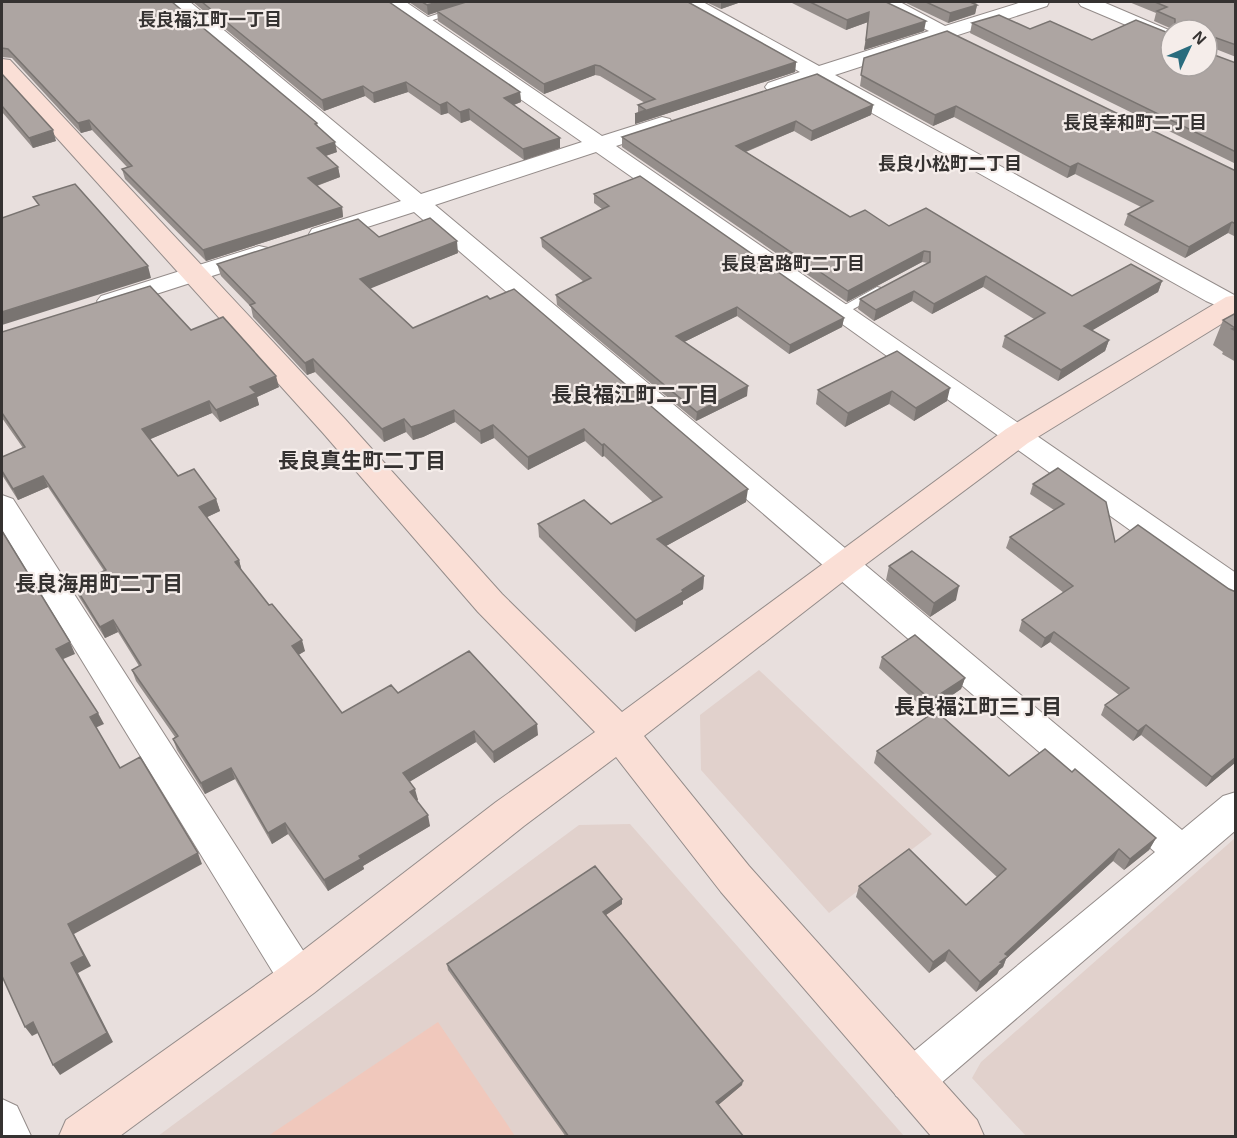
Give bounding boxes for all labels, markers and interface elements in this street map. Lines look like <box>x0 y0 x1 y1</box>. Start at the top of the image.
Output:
district label: 長良福江町一丁目 <box>138 10 282 30</box>
north arrow <box>1159 18 1219 78</box>
text: N <box>1189 28 1210 48</box>
district label: 長良幸和町二丁目 <box>1063 113 1207 133</box>
district label: 長良小松町二丁目 <box>878 154 1022 174</box>
district label: 長良宮路町二丁目 <box>721 254 865 274</box>
district label: 長良福江町二丁目 <box>551 383 719 406</box>
district label: 長良真生町二丁目 <box>278 449 446 472</box>
district label: 長良海用町二丁目 <box>15 572 183 595</box>
district label: 長良福江町三丁目 <box>894 695 1062 718</box>

